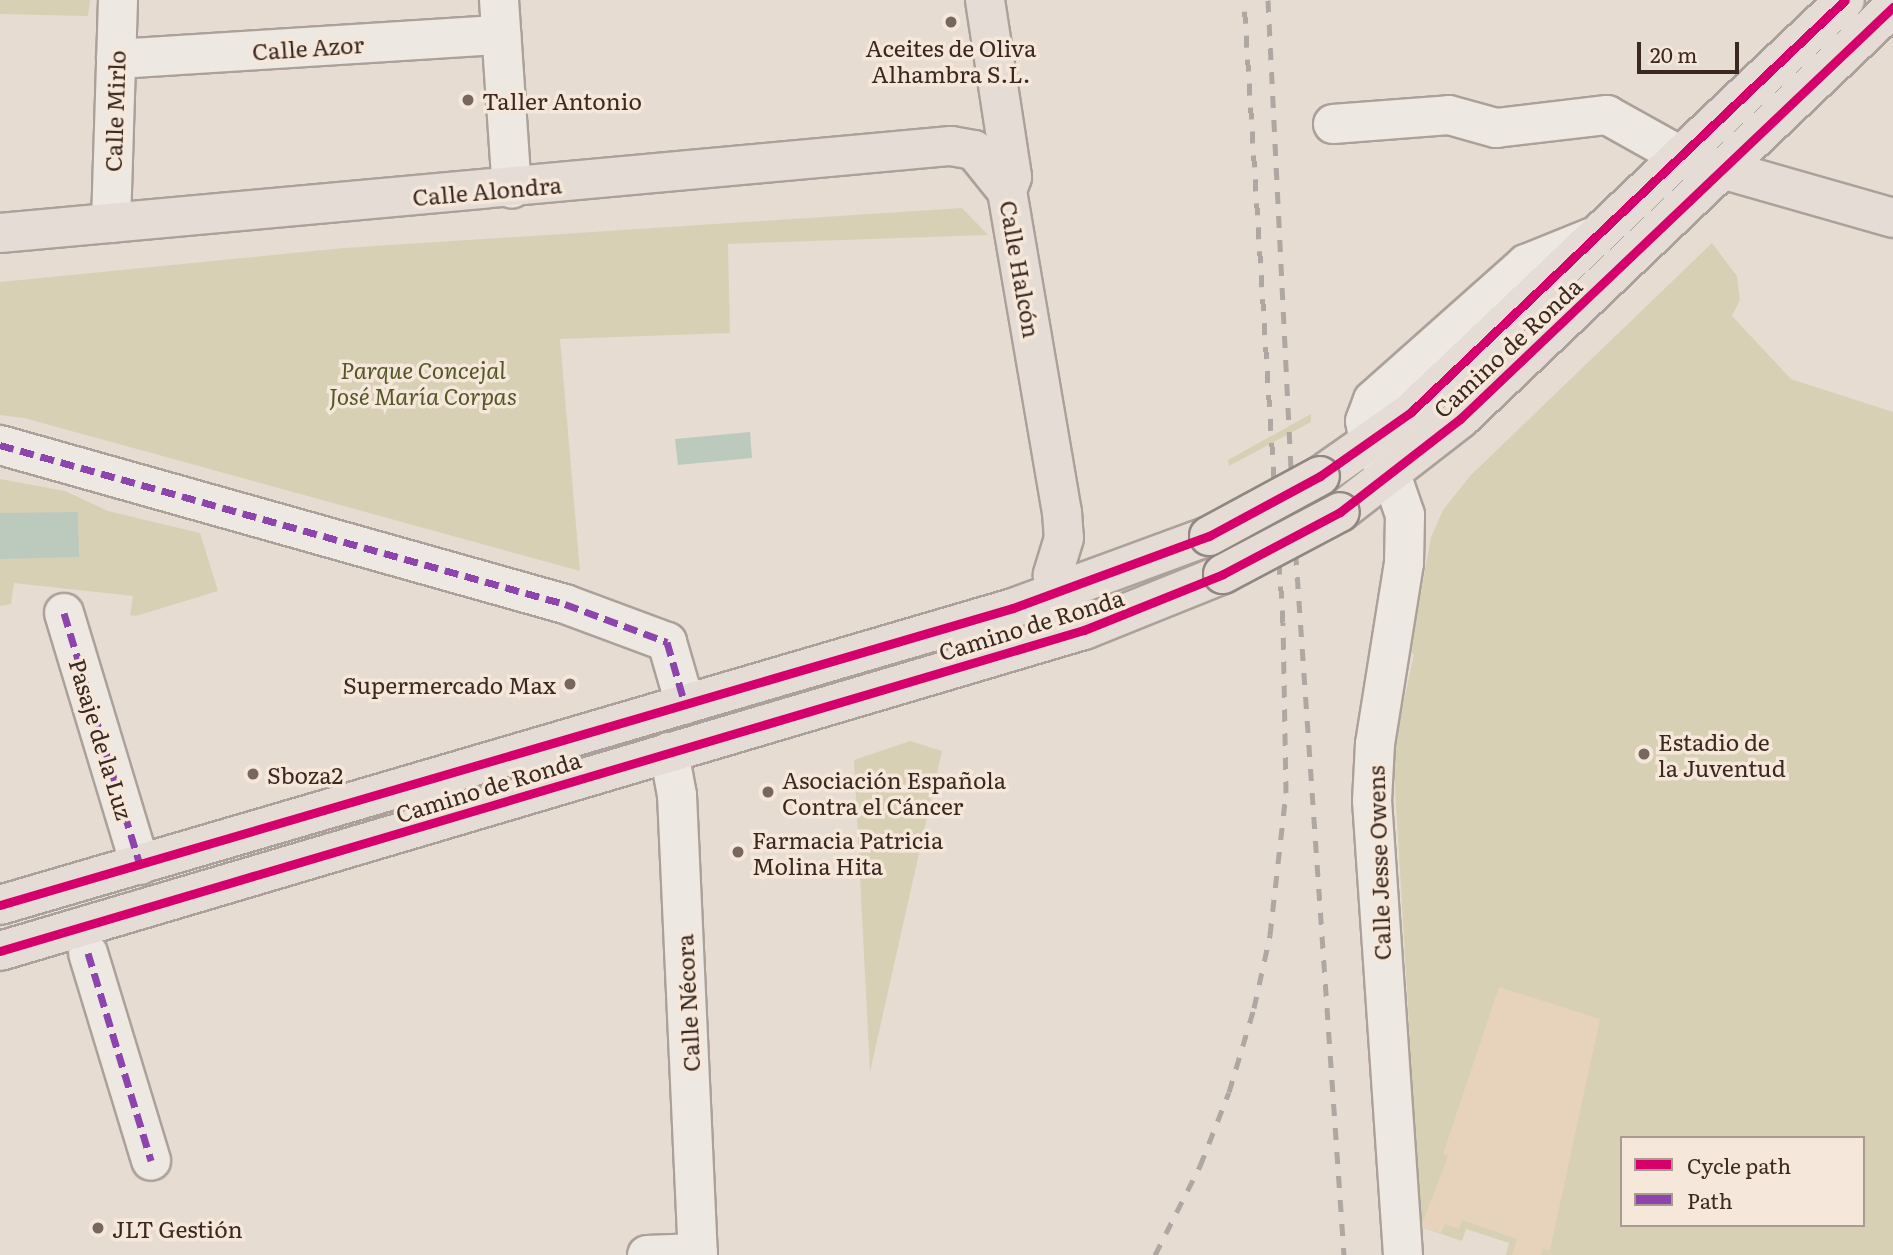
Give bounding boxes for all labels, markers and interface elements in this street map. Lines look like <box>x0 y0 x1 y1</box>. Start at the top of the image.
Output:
marker: Aceites de Oliva Alhambra S.L. <box>943 14 959 30</box>
scale bar <box>1641 28 1742 72</box>
street label: Calle Azor <box>251 29 365 65</box>
place label: Aceites de Oliva Alhambra S.L. <box>866 33 1036 87</box>
text: 20 m <box>1650 38 1697 69</box>
street label: Calle Mirlo <box>98 50 130 172</box>
place label: Taller Antonio <box>482 86 642 114</box>
marker: Taller Antonio <box>460 92 476 108</box>
street label: Calle Alondra <box>411 170 563 210</box>
street label: Calle Halcón <box>995 198 1047 340</box>
street label: Camino de Ronda <box>1427 271 1587 423</box>
park label: Parque Concejal José María Corpas <box>329 355 517 409</box>
street label: Camino de Ronda <box>935 583 1127 665</box>
street label: Pasaje de la Luz <box>64 655 140 823</box>
place label: Supermercado Max <box>343 670 556 698</box>
marker: Supermercado Max <box>562 676 578 692</box>
place label: Estadio de la Juventud <box>1658 727 1786 781</box>
street label: Camino de Ronda <box>392 745 584 827</box>
marker: Estadio de la Juventud <box>1636 746 1652 762</box>
place label: Sboza2 <box>267 760 343 788</box>
place label: Asociación Española Contra el Cáncer <box>782 765 1006 819</box>
street label: Calle Jesse Owens <box>1361 765 1395 961</box>
marker: Sboza2 <box>245 766 261 782</box>
marker: Asociación Española Contra el Cáncer <box>760 784 776 800</box>
place label: Farmacia Patricia Molina Hita <box>752 825 943 879</box>
marker: Farmacia Patricia Molina Hita <box>730 844 746 860</box>
street label: Calle Nécora <box>670 933 704 1073</box>
legend <box>1620 1136 1865 1227</box>
text: Cycle path <box>1687 1149 1791 1180</box>
text: Path <box>1687 1184 1733 1215</box>
place label: JLT Gestión <box>112 1214 243 1242</box>
marker: JLT Gestión <box>90 1220 106 1236</box>

